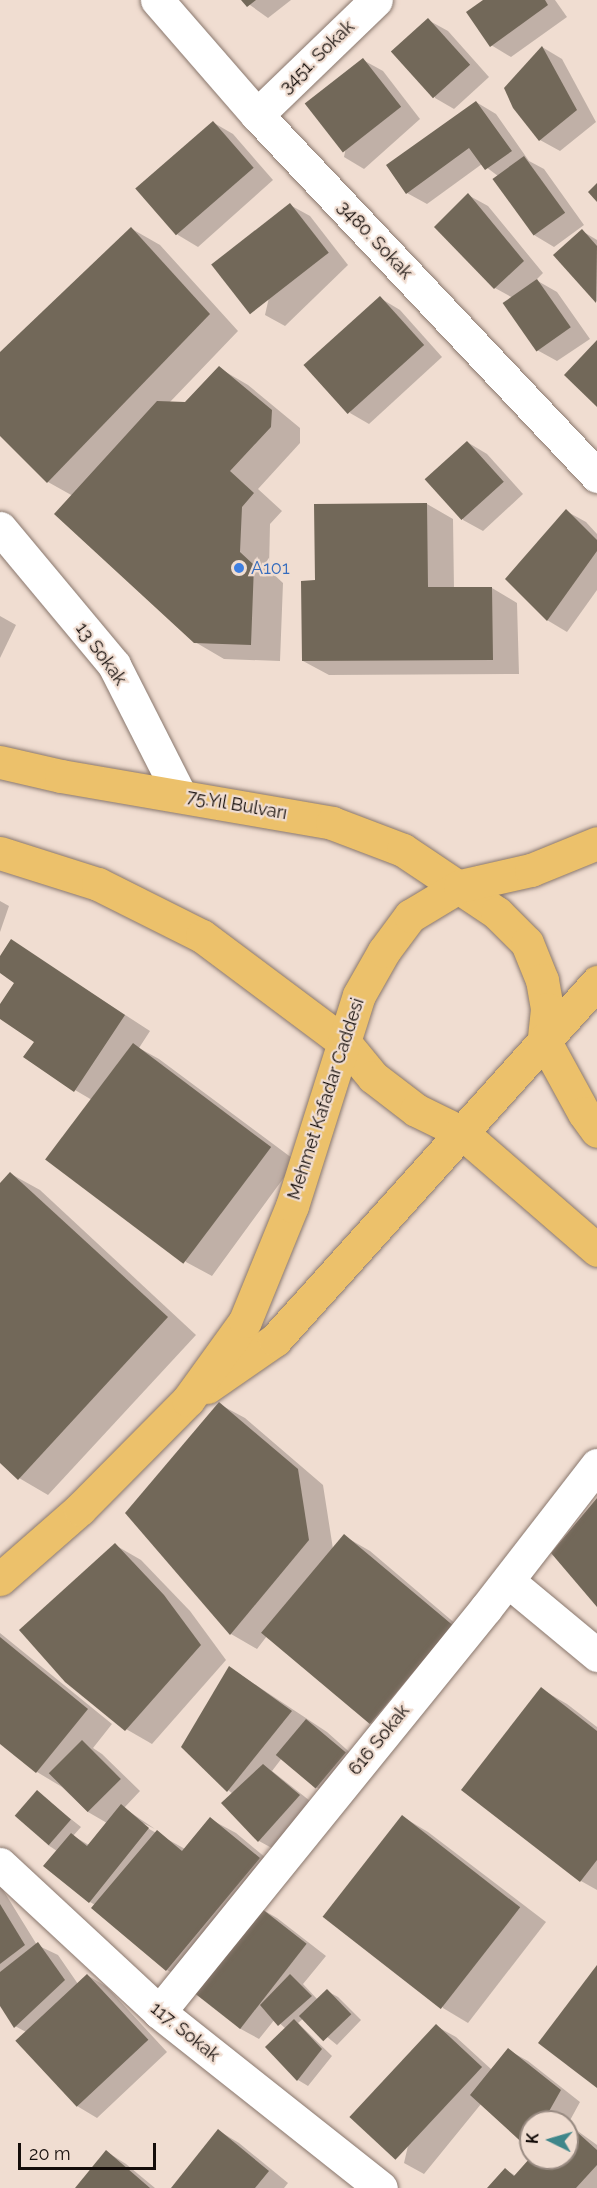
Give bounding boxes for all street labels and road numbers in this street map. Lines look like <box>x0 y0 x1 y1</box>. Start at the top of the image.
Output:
street label: 3451. Sokak <box>275 16 359 98</box>
street label: 3480. Sokak <box>333 196 417 284</box>
street label: 13 Sokak <box>71 618 131 690</box>
street label: 75.Yıl Bulvarı <box>185 786 289 824</box>
street label: Mehmet Kafadar Caddesi <box>283 995 369 1203</box>
street label: 616 Sokak <box>344 1700 414 1780</box>
street label: 117. Sokak <box>146 1998 224 2066</box>

